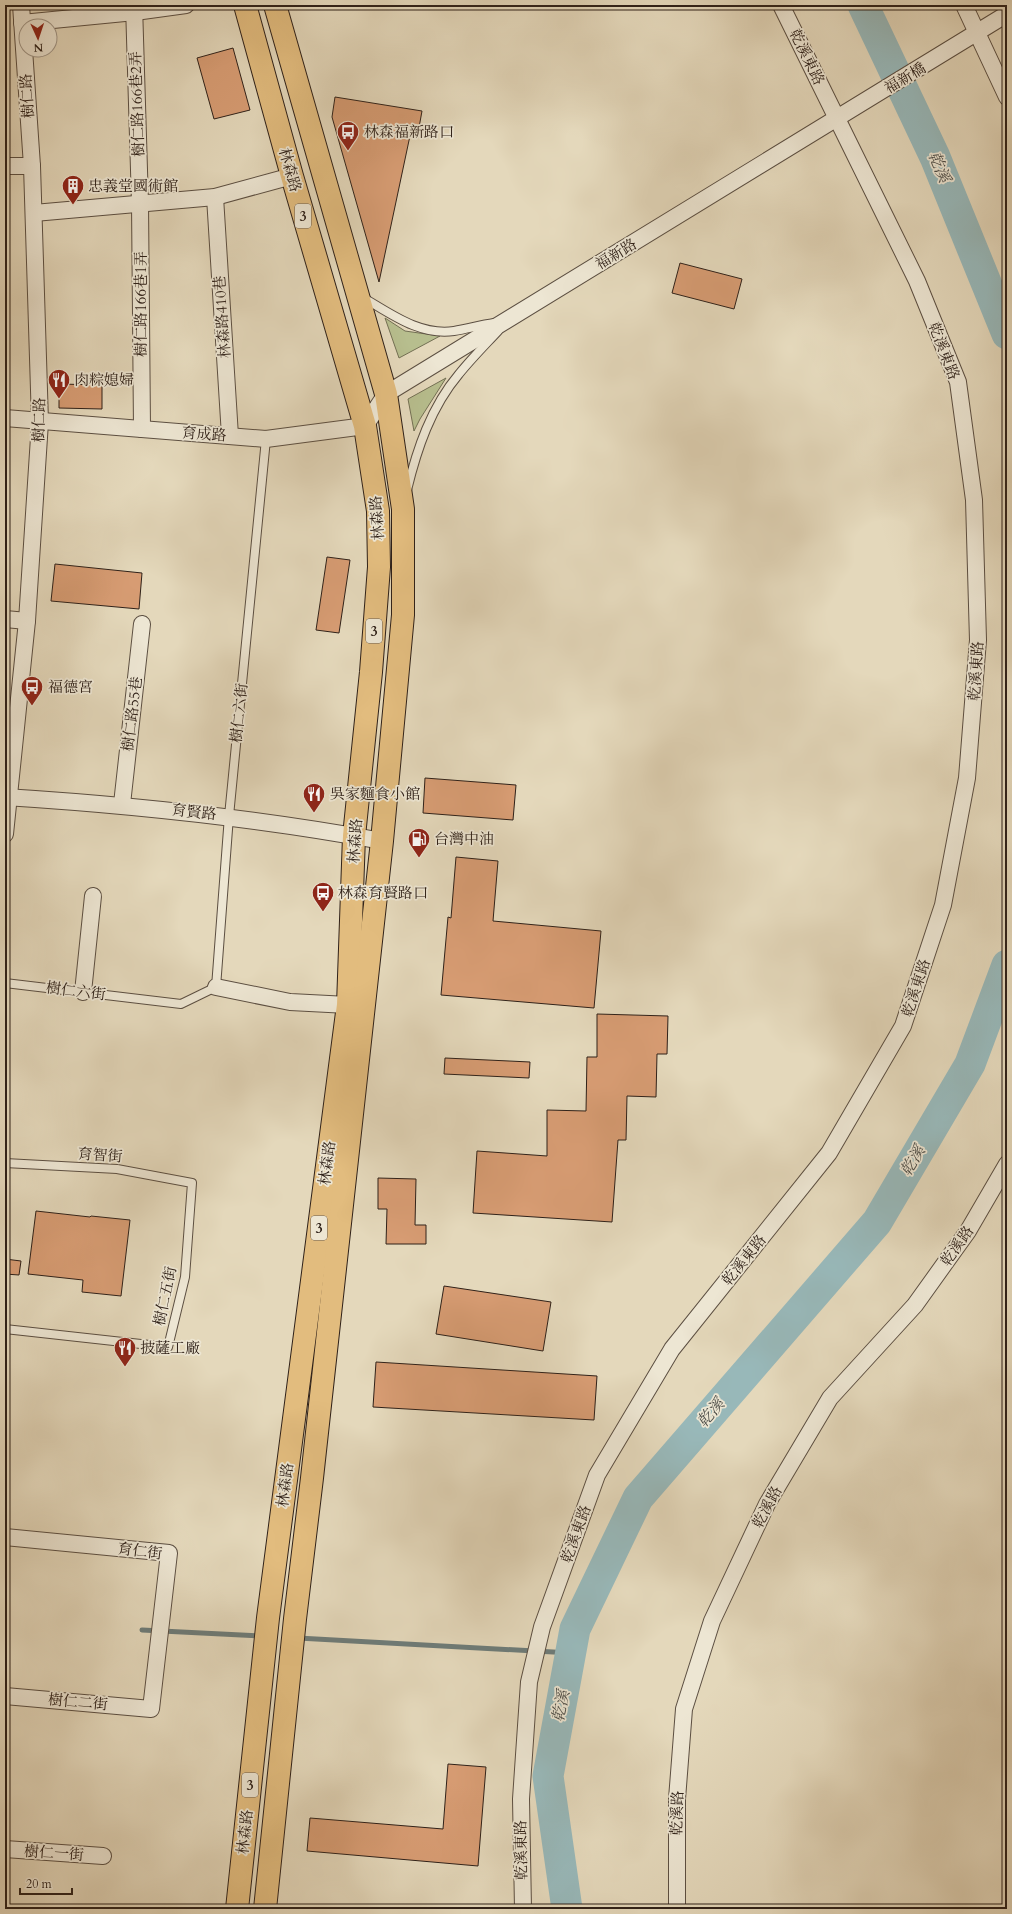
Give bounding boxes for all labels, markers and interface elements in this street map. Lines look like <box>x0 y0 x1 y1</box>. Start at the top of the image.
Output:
north arrow <box>18 18 58 58</box>
street label: 乾溪東路 <box>785 26 829 88</box>
text: N <box>33 40 44 55</box>
street label: 樹仁路166巷2弄 <box>125 51 149 157</box>
street label: 福新橋 <box>881 58 929 98</box>
street label: 樹仁路 <box>15 73 39 119</box>
bus stop icon: 林森福新路口 <box>335 119 361 152</box>
place label: 林森福新路口 <box>364 122 454 142</box>
street label: 林森路 <box>274 146 306 194</box>
water label: 乾溪 <box>923 148 956 188</box>
building icon: 忠義堂國術館 <box>60 173 86 206</box>
place label: 忠義堂國術館 <box>88 176 178 196</box>
road number: 3 <box>295 204 311 228</box>
street label: 福新路 <box>592 234 640 274</box>
street label: 樹仁路166巷1弄 <box>131 251 151 357</box>
street label: 林森路410巷 <box>209 275 235 359</box>
street label: 乾溪東路 <box>924 319 964 383</box>
restaurant icon: 肉粽媳婦 <box>46 367 72 400</box>
place label: 肉粽媳婦 <box>74 370 134 390</box>
street label: 樹仁路 <box>29 397 49 443</box>
street label: 育成路 <box>181 422 227 446</box>
street label: 林森路 <box>365 495 389 541</box>
road number: 3 <box>366 619 382 643</box>
street label: 乾溪東路 <box>964 640 988 702</box>
bus stop icon: 福德宮 <box>19 674 45 707</box>
street label: 樹仁路55巷 <box>117 675 147 753</box>
place label: 福德宮 <box>48 677 93 697</box>
street label: 樹仁六街 <box>226 682 252 744</box>
restaurant icon: 吳家麵食小館 <box>301 781 327 814</box>
place label: 吳家麵食小館 <box>330 784 420 804</box>
street label: 育賢路 <box>171 800 217 824</box>
street label: 林森路 <box>343 818 367 864</box>
fuel station icon: 台灣中油 <box>406 826 432 859</box>
place label: 台灣中油 <box>434 829 494 849</box>
bus stop icon: 林森育賢路口 <box>310 880 336 913</box>
place label: 林森育賢路口 <box>338 883 428 903</box>
street label: 乾溪東路 <box>897 956 935 1020</box>
street label: 樹仁六街 <box>45 977 107 1005</box>
street label: 林森路 <box>314 1139 340 1187</box>
water label: 乾溪 <box>895 1140 932 1180</box>
street label: 育智街 <box>77 1143 123 1167</box>
road number: 3 <box>311 1216 327 1240</box>
street label: 乾溪路 <box>936 1222 978 1270</box>
street label: 乾溪東路 <box>717 1230 771 1290</box>
street label: 樹仁五街 <box>149 1265 181 1327</box>
restaurant icon: 披薩工廠 <box>112 1335 138 1368</box>
place label: 披薩工廠 <box>140 1338 200 1358</box>
water label: 乾溪 <box>692 1392 731 1432</box>
street label: 林森路 <box>272 1461 298 1509</box>
street label: 乾溪路 <box>748 1482 786 1532</box>
street label: 乾溪東路 <box>556 1502 596 1566</box>
street label: 育仁街 <box>116 1538 164 1564</box>
water label: 乾溪 <box>547 1686 575 1724</box>
street label: 樹仁二街 <box>47 1689 109 1715</box>
road number: 3 <box>242 1773 258 1797</box>
street label: 乾溪路 <box>666 1790 688 1836</box>
street label: 林森路 <box>233 1809 257 1855</box>
street label: 乾溪東路 <box>510 1820 532 1880</box>
street label: 樹仁一街 <box>23 1841 85 1865</box>
scale bar <box>20 1870 72 1896</box>
text: 20 m <box>26 1876 53 1892</box>

